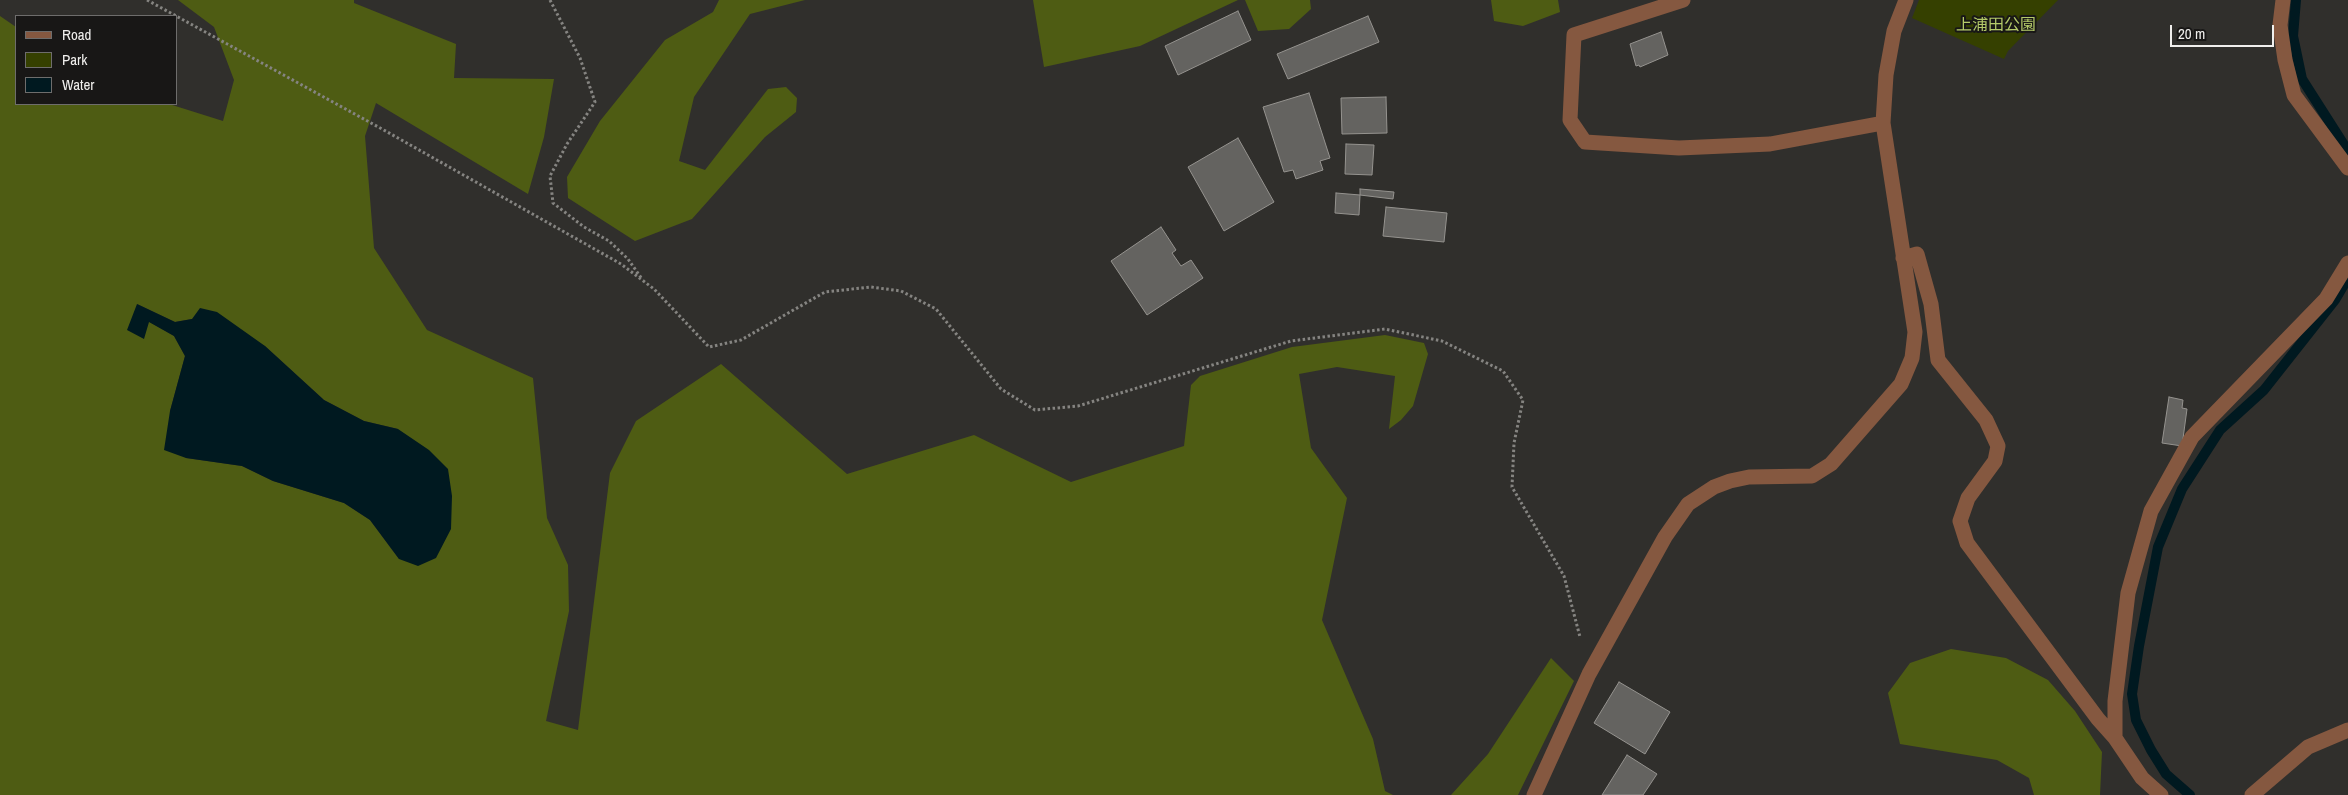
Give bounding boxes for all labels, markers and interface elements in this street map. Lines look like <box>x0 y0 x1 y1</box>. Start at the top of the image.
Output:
legend <box>15 15 178 105</box>
scale bar <box>2173 15 2277 47</box>
park label: 上浦田公園 <box>1956 16 2036 36</box>
text: 20 m <box>2178 23 2205 44</box>
text: Road <box>62 24 91 45</box>
text: Park <box>62 49 87 70</box>
text: Water <box>62 74 94 95</box>

